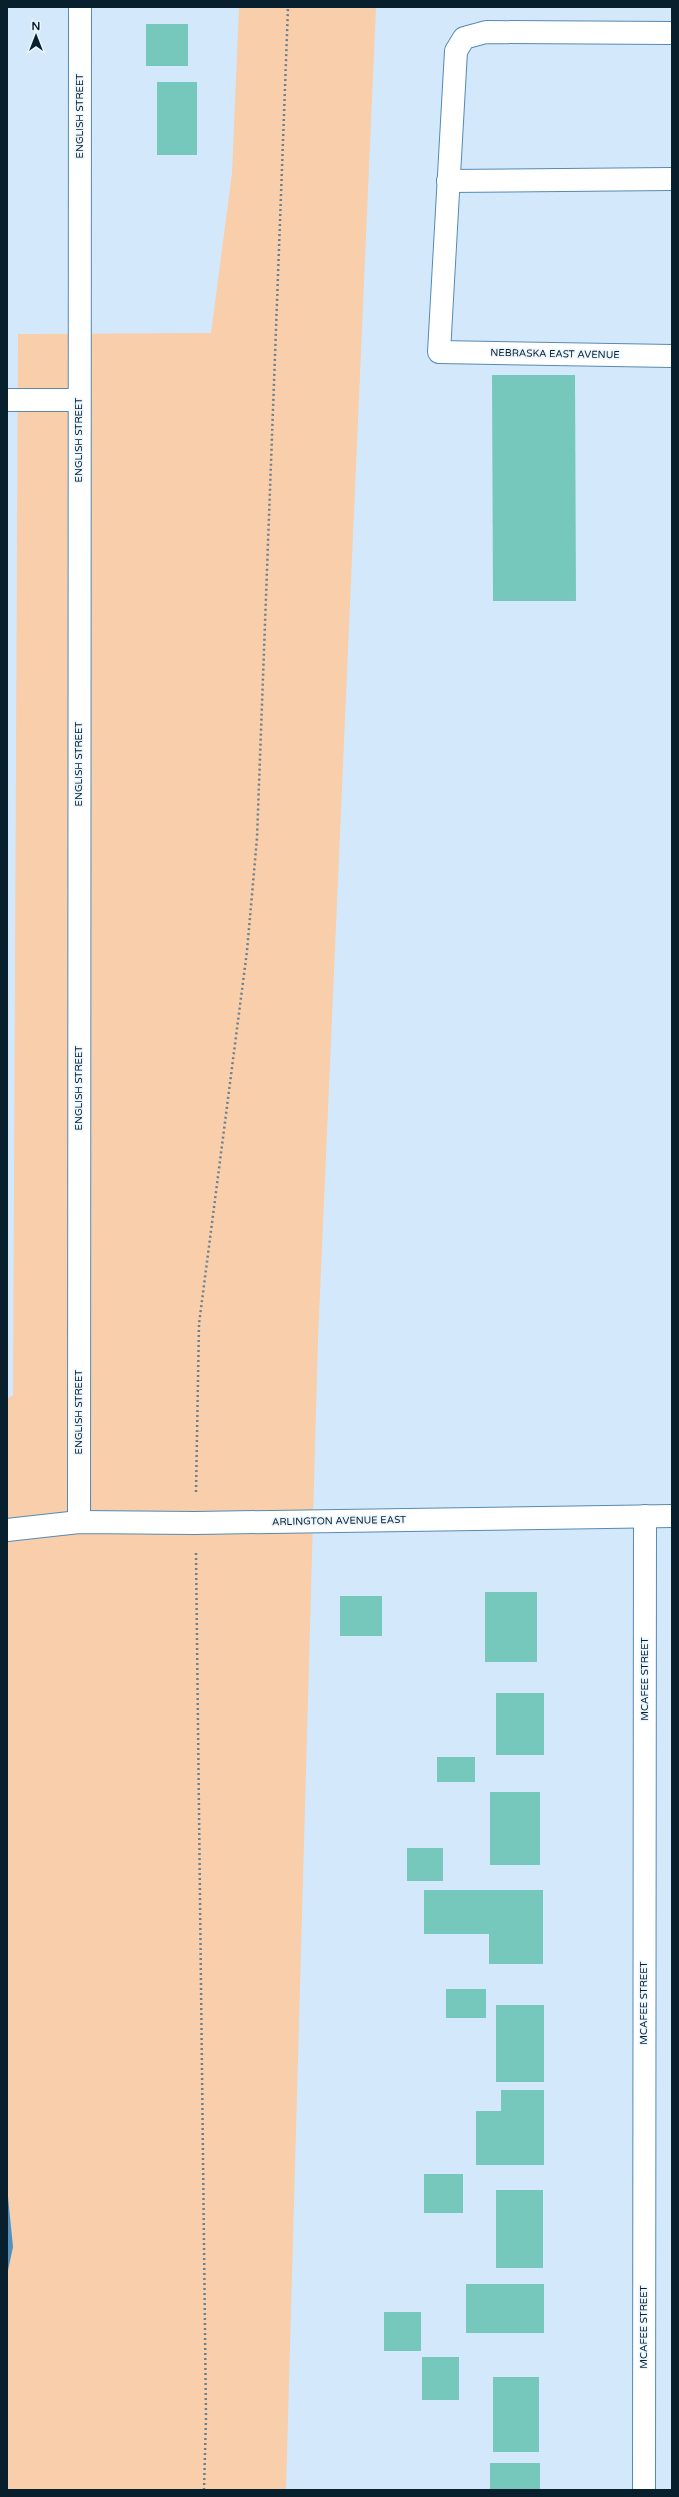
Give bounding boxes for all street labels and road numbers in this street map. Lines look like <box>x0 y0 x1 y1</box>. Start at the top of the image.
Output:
street label: ENGLISH STREET <box>74 74 86 158</box>
street label: NEBRASKA EAST AVENUE <box>490 347 620 361</box>
street label: ENGLISH STREET <box>73 398 85 482</box>
street label: ENGLISH STREET <box>73 722 85 806</box>
street label: ENGLISH STREET <box>73 1046 85 1130</box>
street label: ENGLISH STREET <box>73 1370 85 1454</box>
street label: ARLINGTON AVENUE EAST <box>272 1514 406 1528</box>
street label: MCAFEE STREET <box>639 1637 651 1721</box>
street label: MCAFEE STREET <box>638 1961 650 2045</box>
street label: MCAFEE STREET <box>638 2285 650 2369</box>

